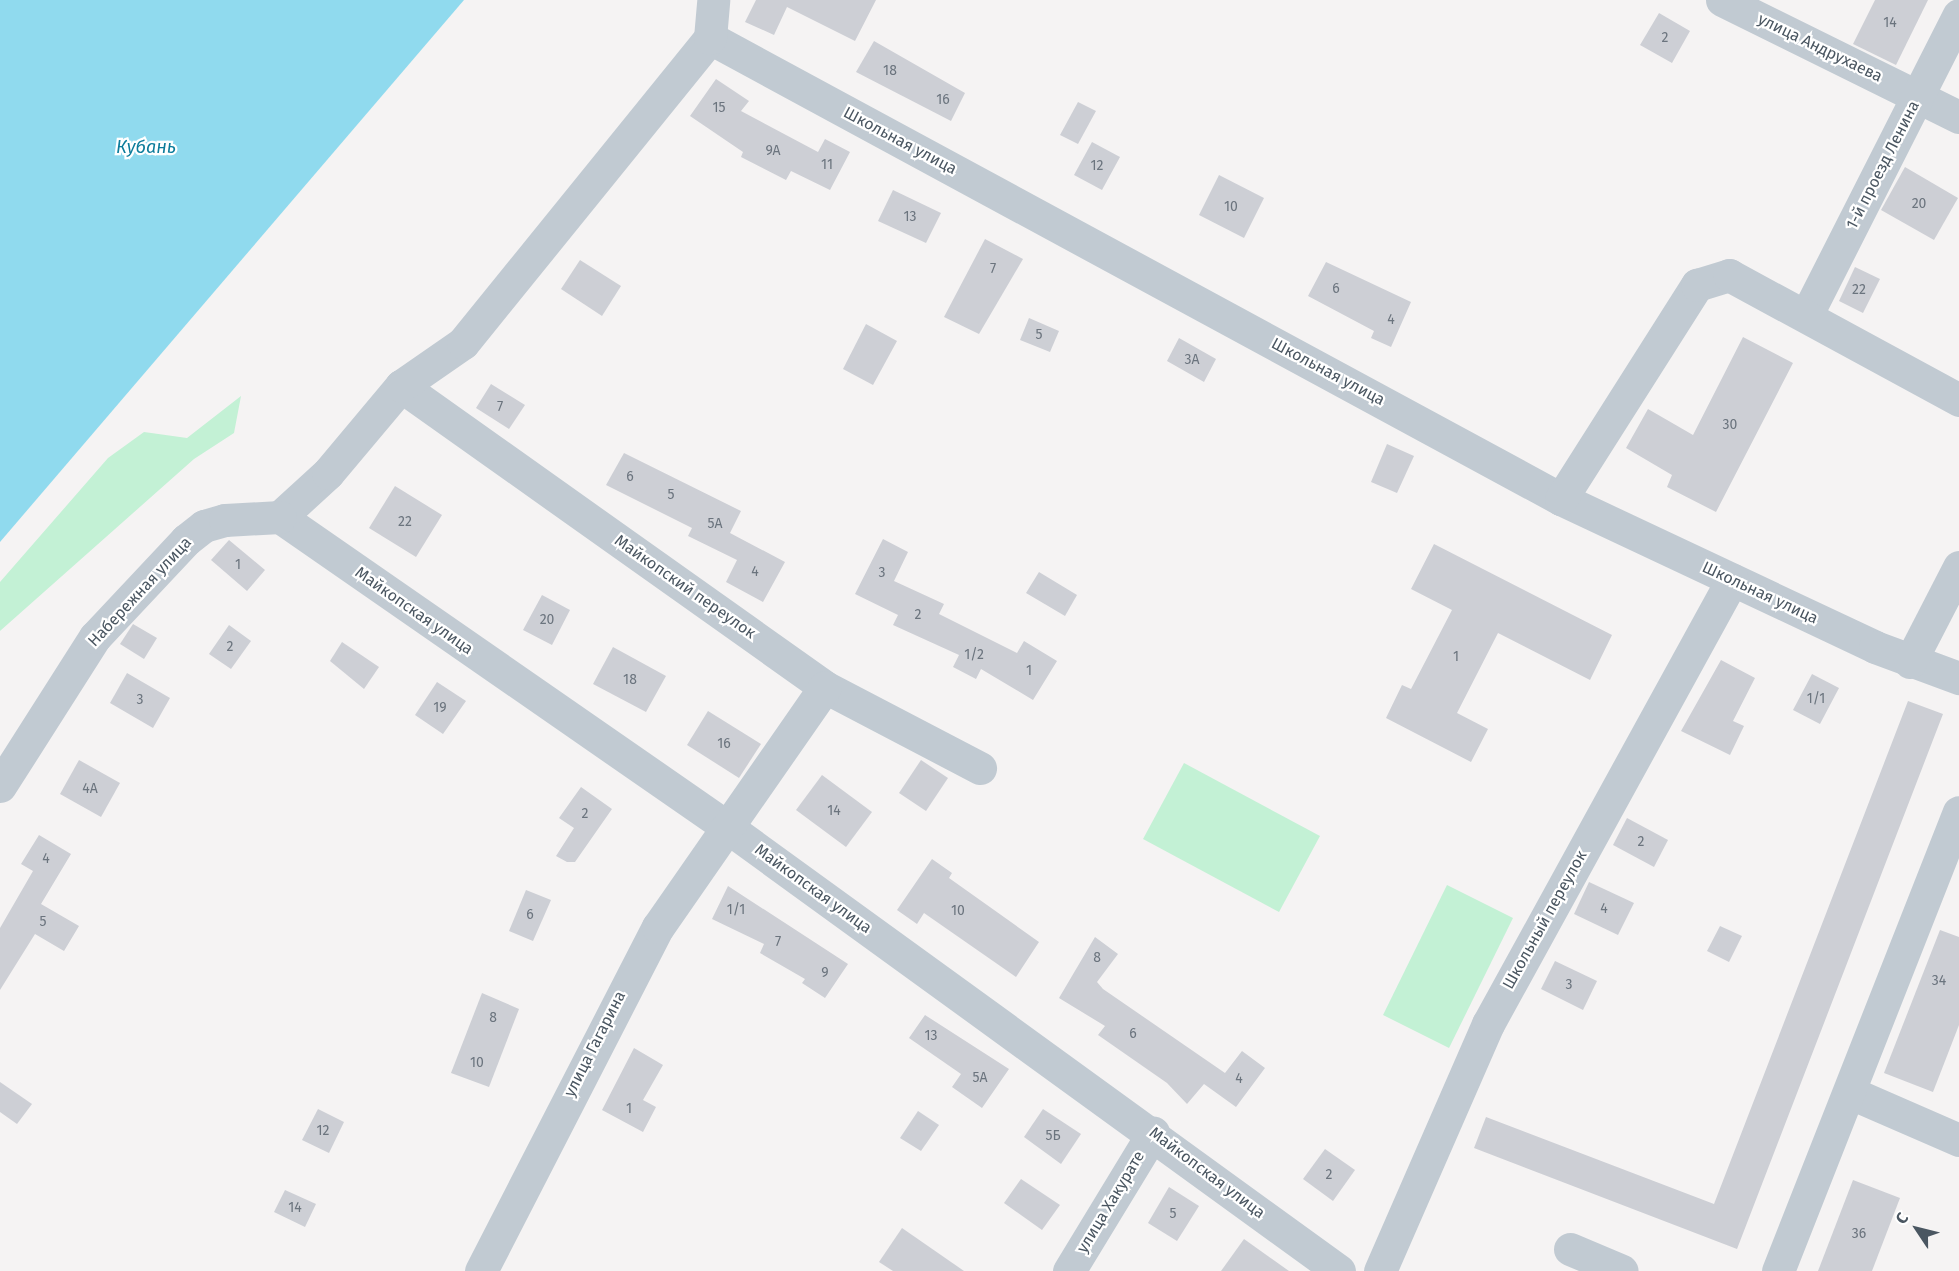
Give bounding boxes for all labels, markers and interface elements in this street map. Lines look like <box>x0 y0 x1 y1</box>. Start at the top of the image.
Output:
street label: улица Андрухаева <box>1755 10 1885 86</box>
house number: 14 <box>1883 15 1897 31</box>
house number: 2 <box>1662 30 1668 46</box>
house number: 18 <box>883 63 897 79</box>
house number: 16 <box>936 92 950 108</box>
street label: 1-й проезд Ленина <box>1842 98 1924 232</box>
house number: 15 <box>712 100 726 116</box>
street label: Школьная улица <box>840 103 960 179</box>
water label: Кубань <box>116 136 176 158</box>
house number: 9А <box>765 143 781 159</box>
house number: 11 <box>821 157 833 173</box>
house number: 12 <box>1091 158 1103 174</box>
house number: 20 <box>1912 196 1926 212</box>
house number: 10 <box>1224 199 1238 215</box>
house number: 13 <box>903 209 917 225</box>
house number: 7 <box>990 261 996 277</box>
house number: 6 <box>1332 281 1340 297</box>
house number: 22 <box>1852 282 1866 298</box>
house number: 4 <box>1387 312 1395 328</box>
house number: 5 <box>1035 327 1043 343</box>
street label: Школьная улица <box>1268 334 1388 410</box>
house number: 3А <box>1184 352 1200 368</box>
house number: 7 <box>497 399 503 415</box>
house number: 30 <box>1723 417 1737 433</box>
house number: 6 <box>626 469 634 485</box>
house number: 5 <box>667 487 675 503</box>
house number: 22 <box>398 514 412 530</box>
house number: 5А <box>707 516 723 532</box>
street label: Майкопский переулок <box>611 531 759 643</box>
street label: Набережная улица <box>84 533 196 651</box>
house number: 1 <box>235 557 241 573</box>
street label: Школьная улица <box>1699 558 1821 628</box>
street label: Майкопская улица <box>351 563 477 659</box>
house number: 4 <box>751 564 759 580</box>
house number: 3 <box>879 565 885 581</box>
house number: 2 <box>915 607 921 623</box>
house number: 20 <box>540 612 554 628</box>
house number: 2 <box>227 639 233 655</box>
house number: 1/2 <box>964 647 984 663</box>
house number: 1 <box>1453 649 1459 665</box>
house number: 1 <box>1026 663 1032 679</box>
house number: 18 <box>623 672 637 688</box>
house number: 1/1 <box>1807 691 1825 707</box>
house number: 3 <box>137 692 143 708</box>
house number: 19 <box>433 700 447 716</box>
house number: 16 <box>717 736 731 752</box>
house number: 4А <box>82 781 98 797</box>
house number: 14 <box>827 803 841 819</box>
house number: 2 <box>582 806 588 822</box>
house number: 2 <box>1638 834 1644 850</box>
street label: Майкопская улица <box>751 840 875 938</box>
street label: Школьный переулок <box>1499 847 1591 993</box>
house number: 4 <box>42 851 50 867</box>
house number: 4 <box>1600 901 1608 917</box>
house number: 1/1 <box>727 902 745 918</box>
house number: 10 <box>951 903 965 919</box>
house number: 6 <box>526 907 534 923</box>
house number: 5 <box>39 914 47 930</box>
house number: 7 <box>775 934 781 950</box>
house number: 8 <box>1093 950 1101 966</box>
house number: 9 <box>821 965 829 981</box>
house number: 34 <box>1932 973 1946 989</box>
house number: 3 <box>1566 977 1572 993</box>
street label: улица Гагарина <box>560 988 630 1100</box>
house number: 8 <box>489 1010 497 1026</box>
house number: 6 <box>1129 1026 1137 1042</box>
house number: 13 <box>924 1028 938 1044</box>
house number: 10 <box>470 1055 484 1071</box>
house number: 5А <box>972 1070 988 1086</box>
house number: 4 <box>1235 1071 1243 1087</box>
house number: 1 <box>626 1101 632 1117</box>
house number: 12 <box>317 1123 329 1139</box>
street label: Майкопская улица <box>1145 1123 1269 1223</box>
house number: 5Б <box>1045 1128 1061 1144</box>
street label: улица Хакурате <box>1073 1148 1149 1256</box>
house number: 2 <box>1326 1167 1332 1183</box>
north arrow <box>1887 1199 1947 1259</box>
house number: 14 <box>288 1200 302 1216</box>
house number: 5 <box>1169 1206 1177 1222</box>
text: С <box>1891 1209 1912 1228</box>
house number: 36 <box>1852 1226 1866 1242</box>

